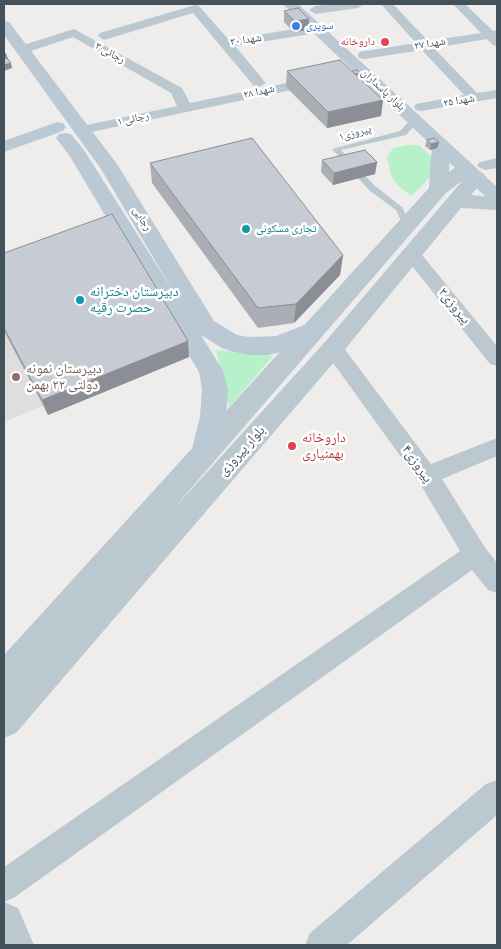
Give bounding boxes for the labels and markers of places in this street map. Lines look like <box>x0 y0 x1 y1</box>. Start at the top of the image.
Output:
place label: سوپری <box>306 19 333 33</box>
marker: سوپری <box>290 20 302 32</box>
place label: داروخانه <box>341 35 375 49</box>
marker: داروخانه <box>379 36 391 48</box>
place label: تجاری مسکونی <box>256 222 317 236</box>
marker: تجاری مسکونی <box>240 223 252 235</box>
place label: دبیرستان دخترانه حصرت رقیه <box>90 284 178 316</box>
marker: دبیرستان دخترانه حصرت رقیه <box>74 294 86 306</box>
place label: دبیرستان نمونه دولتی ۲۲ بهمن <box>26 361 102 394</box>
marker: دبیرستان نمونه دولتی ۲۲ بهمن <box>10 371 22 383</box>
place label: داروخانه بهمنیاری <box>302 430 346 462</box>
marker: داروخانه بهمنیاری <box>286 440 298 452</box>

